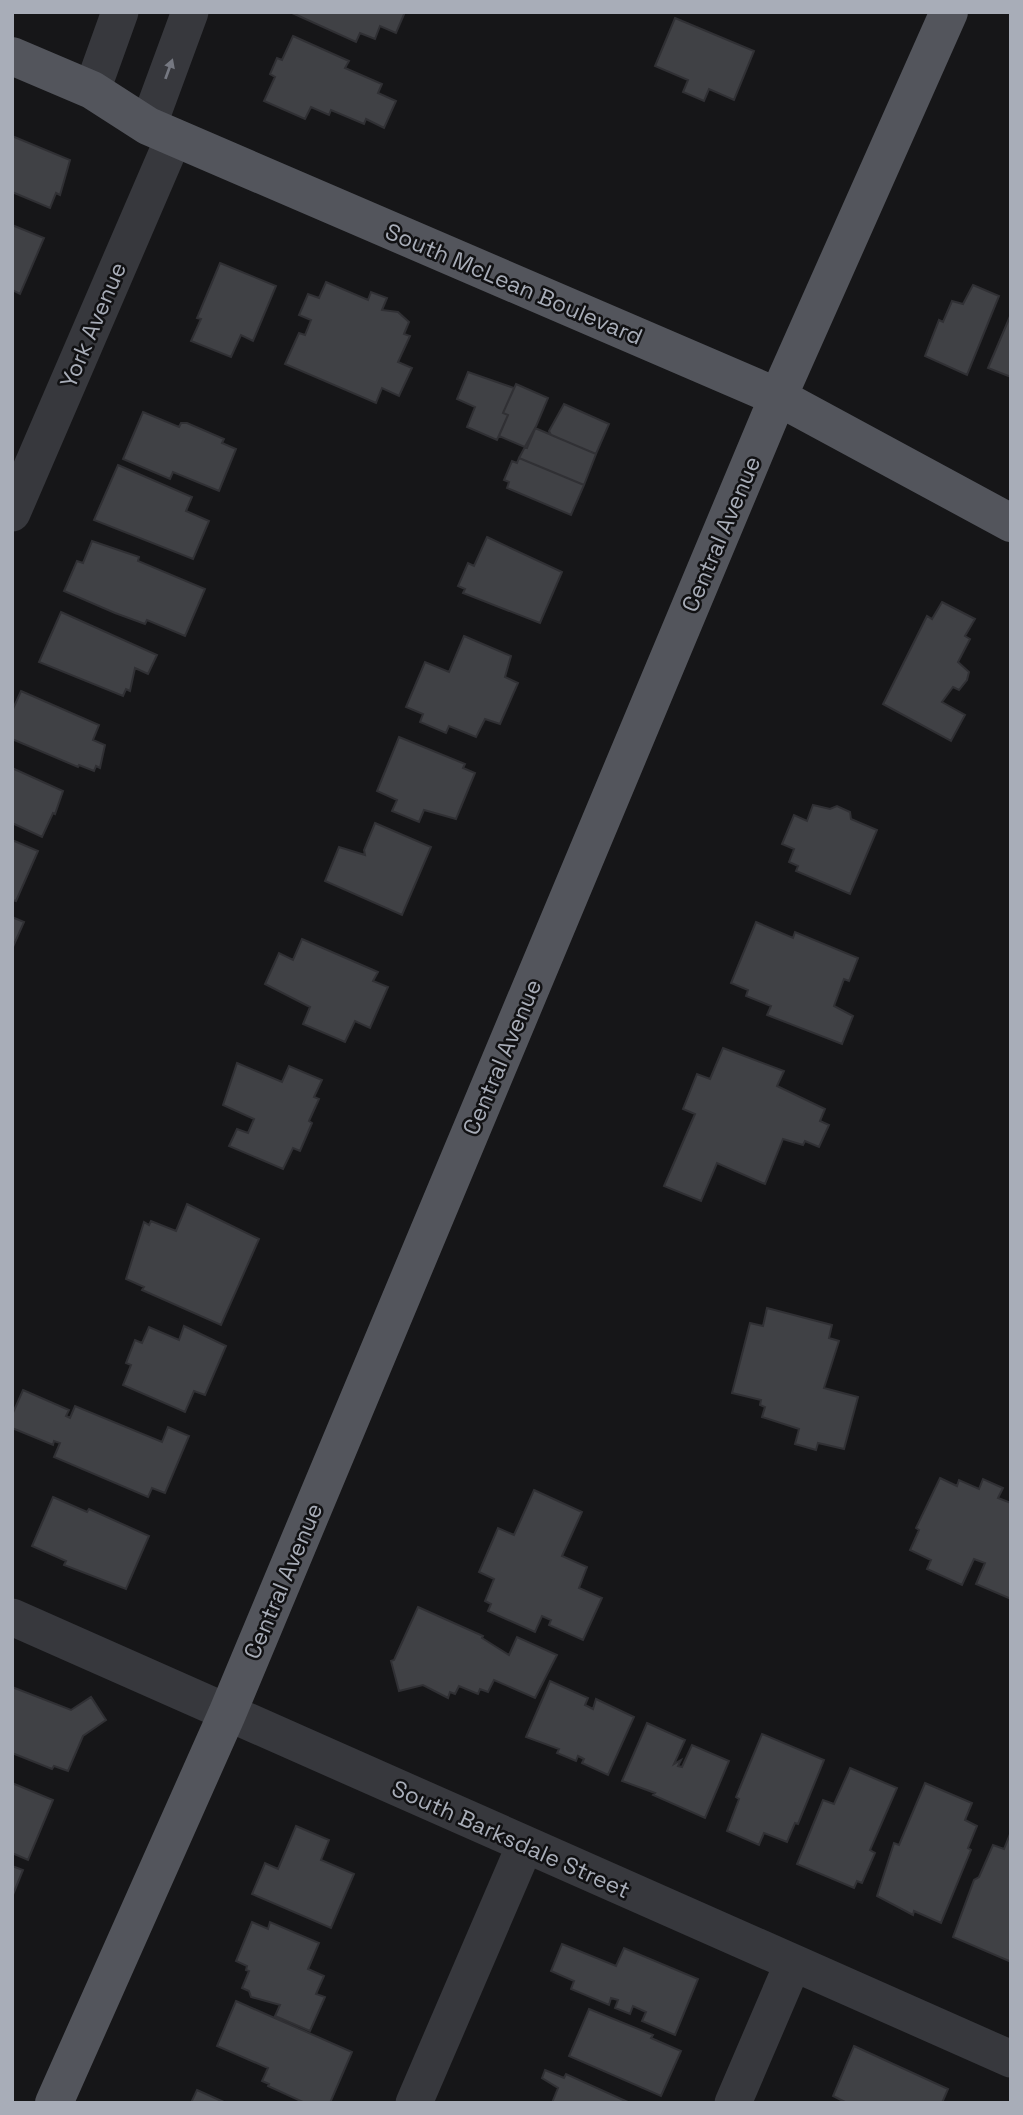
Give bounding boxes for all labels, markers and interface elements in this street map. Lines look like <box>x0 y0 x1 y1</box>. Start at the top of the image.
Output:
one-way arrow <box>164 58 175 79</box>
street label: South McLean Boulevard <box>381 216 647 352</box>
street label: York Avenue <box>53 257 133 393</box>
street label: Central Avenue <box>675 451 767 617</box>
street label: Central Avenue <box>456 974 548 1140</box>
street label: Central Avenue <box>237 1498 329 1664</box>
street label: South Barksdale Street <box>387 1773 635 1905</box>

